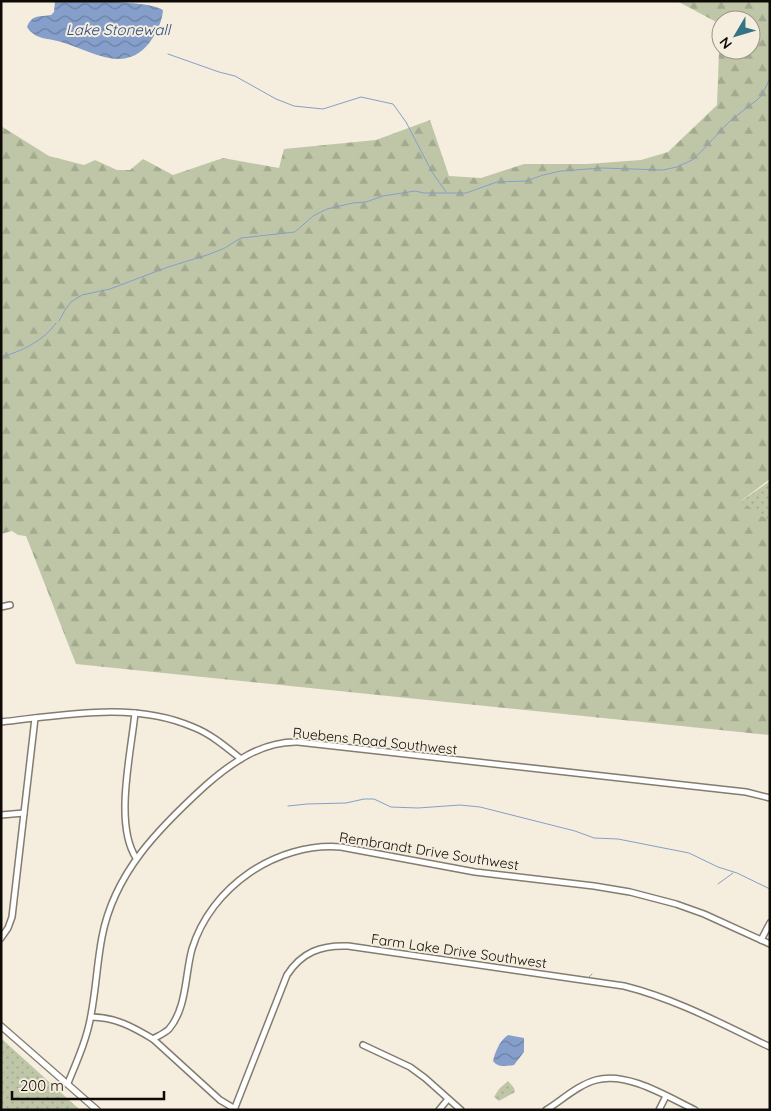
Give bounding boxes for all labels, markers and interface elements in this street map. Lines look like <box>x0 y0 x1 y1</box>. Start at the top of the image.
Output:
north arrow <box>711 10 761 60</box>
water label: Lake Stonewall <box>66 20 172 39</box>
text: N <box>715 33 736 53</box>
street label: Ruebens Road Southwest <box>292 723 458 759</box>
street label: Rembrandt Drive Southwest <box>338 828 520 874</box>
street label: Farm Lake Drive Southwest <box>370 930 548 972</box>
scale bar <box>12 1068 165 1100</box>
text: 200 m <box>20 1076 64 1095</box>

